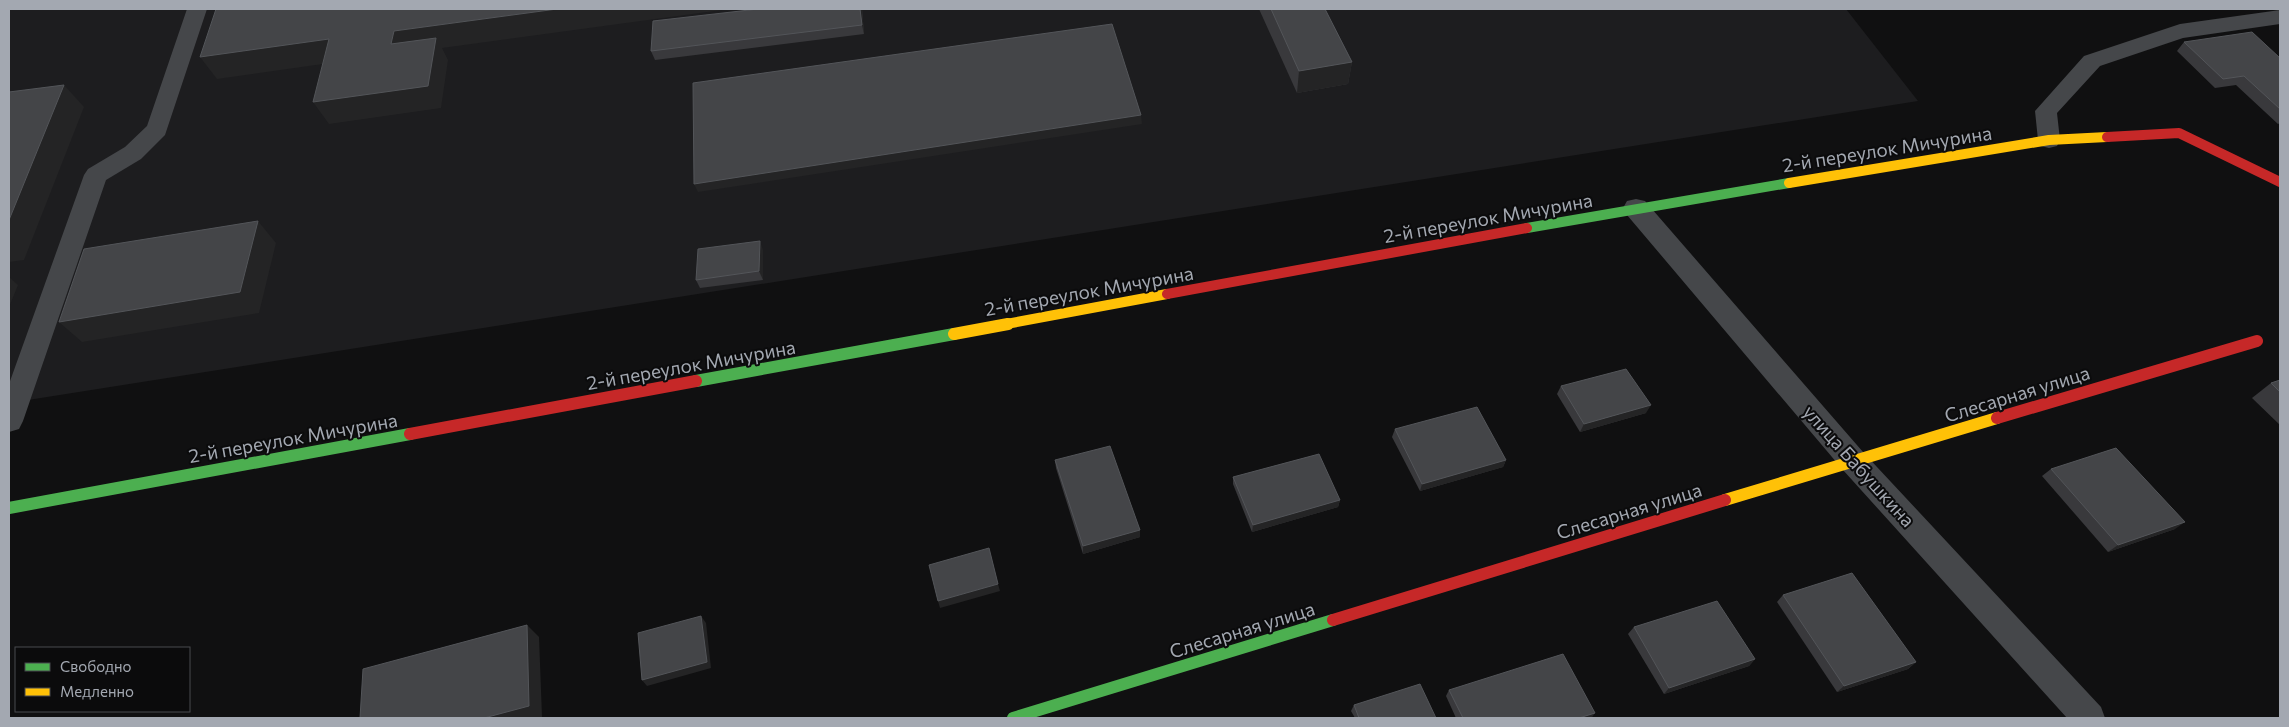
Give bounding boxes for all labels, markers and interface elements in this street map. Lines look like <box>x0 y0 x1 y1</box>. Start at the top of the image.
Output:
street label: 2-й переулок Мичурина <box>1780 121 1993 176</box>
street label: 2-й переулок Мичурина <box>1382 188 1594 247</box>
street label: 2-й переулок Мичурина <box>983 261 1195 320</box>
street label: 2-й переулок Мичурина <box>585 335 797 394</box>
street label: Слесарная улица <box>1941 361 2092 427</box>
street label: улица Бабушкина <box>1799 400 1920 531</box>
street label: 2-й переулок Мичурина <box>187 408 399 467</box>
street label: Слесарная улица <box>1553 478 1704 544</box>
street label: Слесарная улица <box>1166 597 1317 663</box>
legend <box>15 647 190 712</box>
text: Свободно <box>60 657 131 675</box>
text: Медленно <box>60 682 134 700</box>

